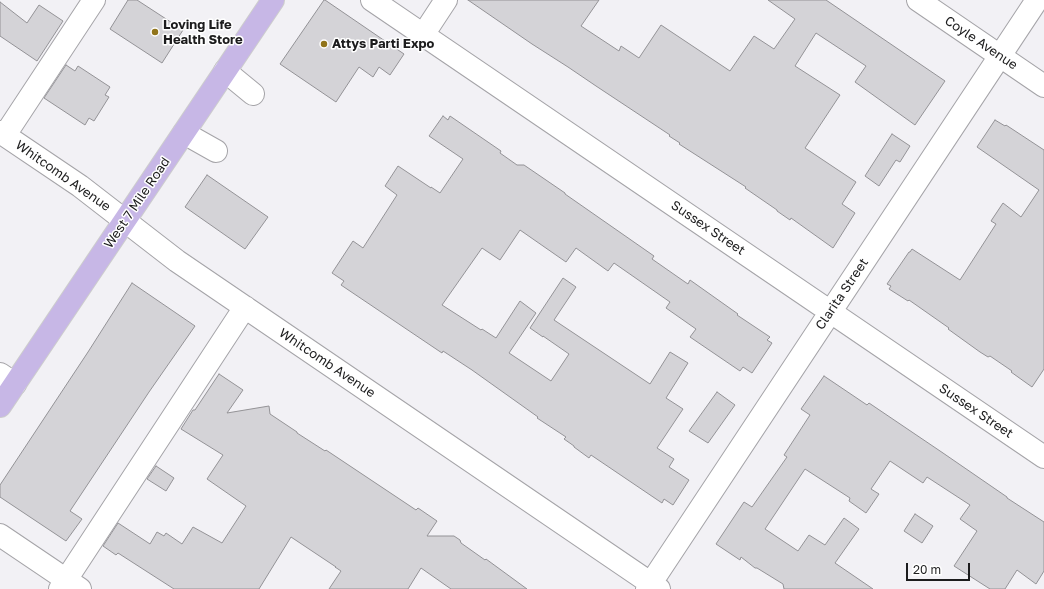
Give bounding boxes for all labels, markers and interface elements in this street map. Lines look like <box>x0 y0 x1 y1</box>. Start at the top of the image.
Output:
street label: Coyle Avenue <box>942 13 1020 73</box>
place label: Loving Life Health Store <box>163 17 243 48</box>
marker: Loving Life Health Store <box>150 27 160 37</box>
place label: Attys Parti Expo <box>332 36 434 52</box>
marker: Attys Parti Expo <box>319 39 329 49</box>
street label: Whitcomb Avenue <box>12 137 114 215</box>
street label: West 7 Mile Road <box>101 155 173 251</box>
street label: Sussex Street <box>668 197 748 259</box>
street label: Clarita Street <box>812 255 872 333</box>
street label: Whitcomb Avenue <box>276 325 378 401</box>
street label: Sussex Street <box>936 380 1016 442</box>
scale bar <box>908 555 972 581</box>
text: 20 m <box>913 562 941 577</box>

